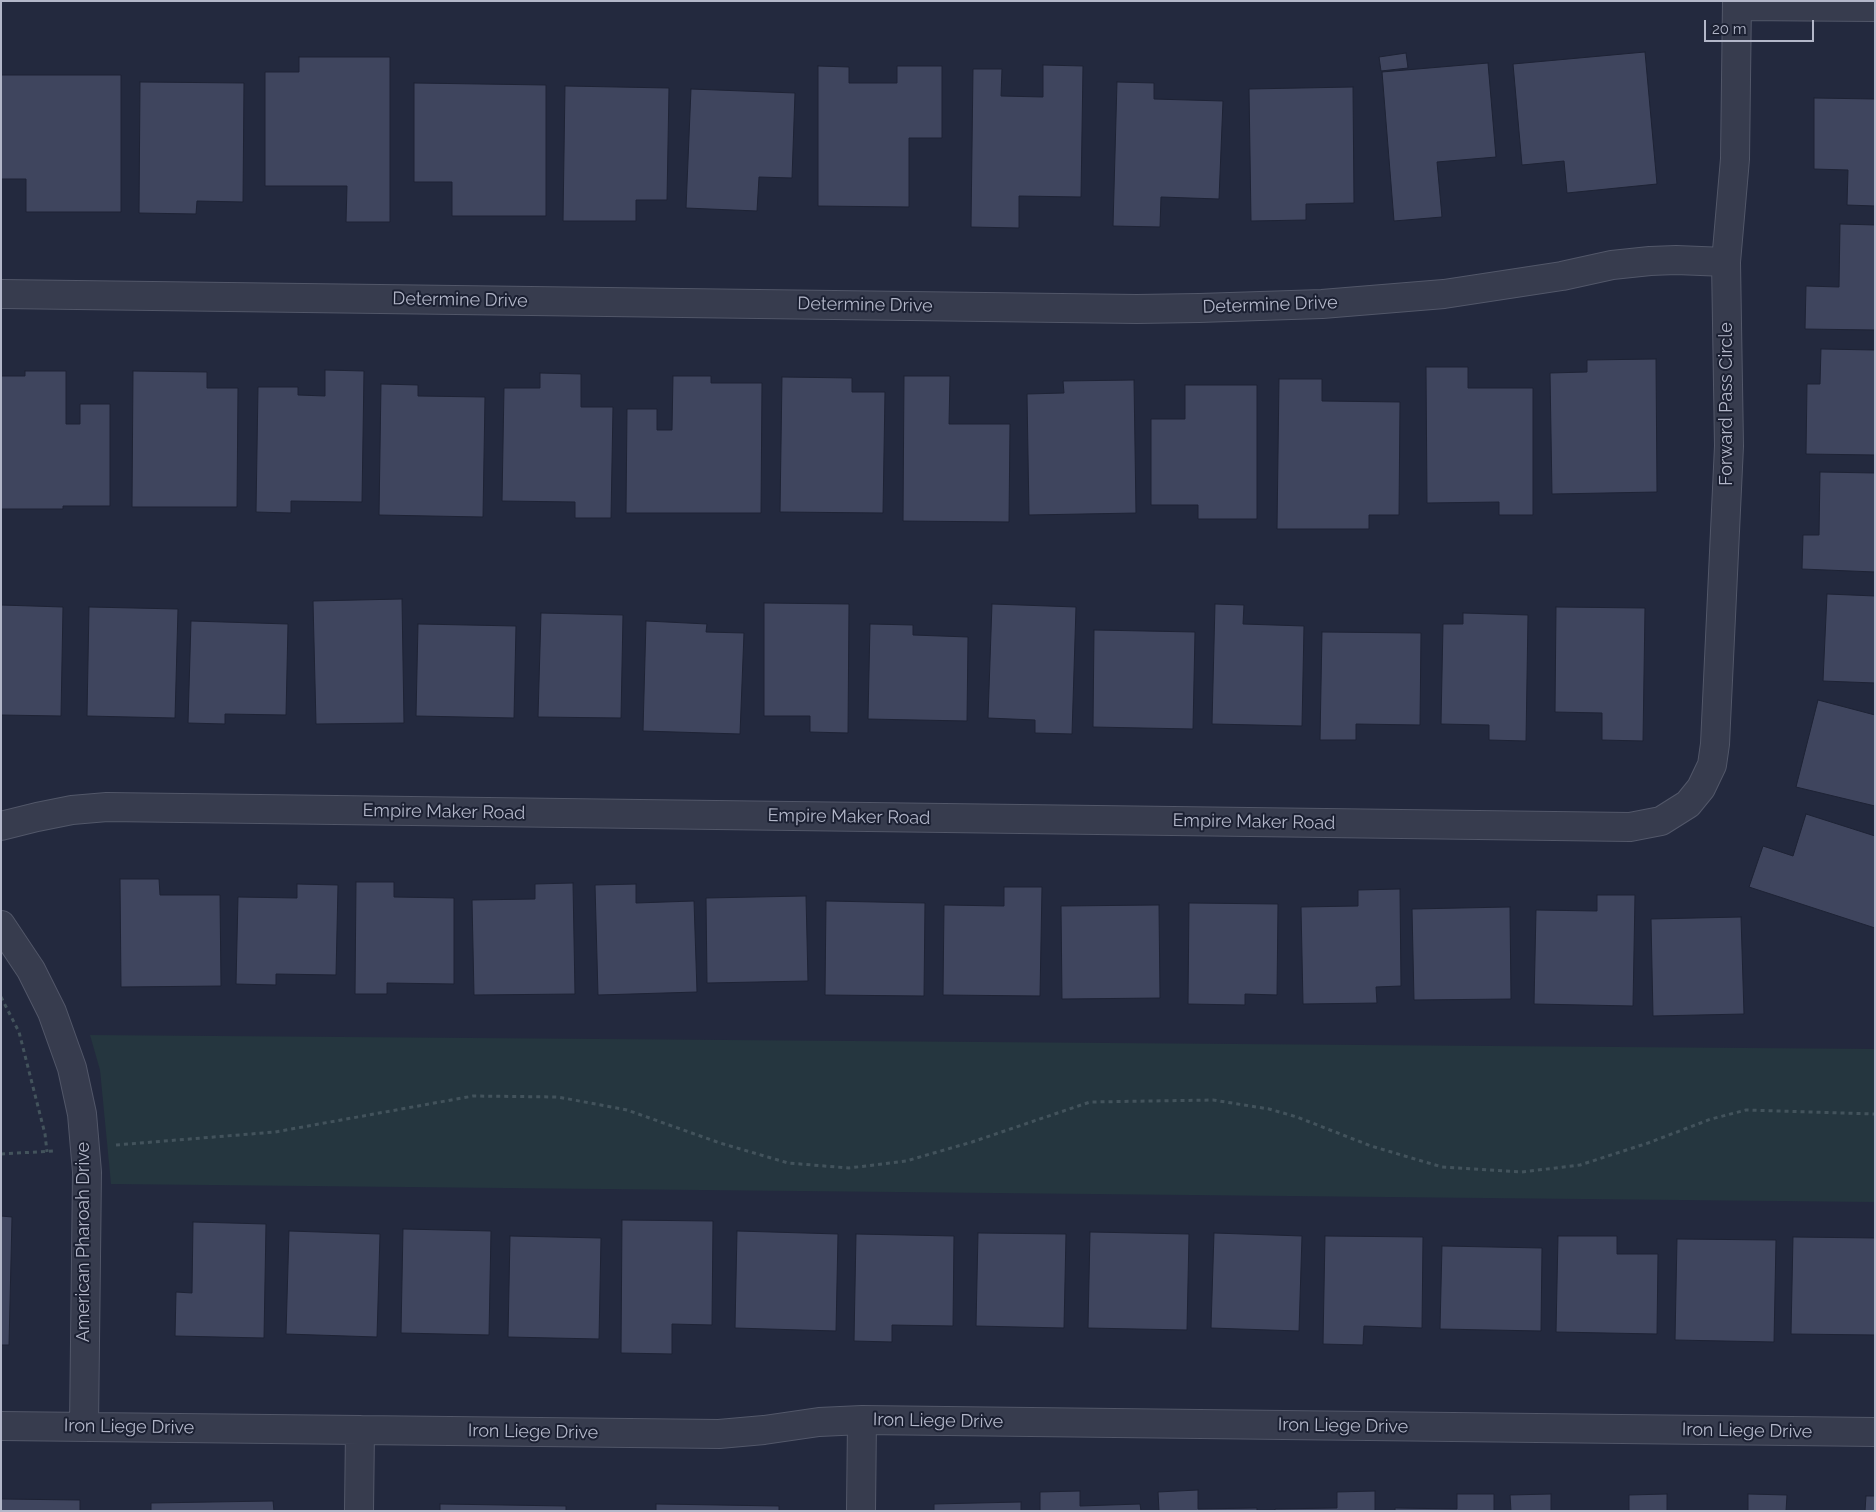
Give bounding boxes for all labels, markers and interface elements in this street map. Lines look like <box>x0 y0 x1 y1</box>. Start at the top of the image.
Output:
scale bar <box>1706 10 1816 42</box>
text: 20 m <box>1712 20 1747 38</box>
street label: Determine Drive <box>392 288 528 312</box>
street label: Determine Drive <box>1202 292 1338 318</box>
street label: Determine Drive <box>797 293 933 317</box>
street label: Forward Pass Circle <box>1716 322 1738 486</box>
street label: Empire Maker Road <box>362 800 526 824</box>
street label: Empire Maker Road <box>767 805 931 829</box>
street label: Empire Maker Road <box>1172 810 1336 834</box>
street label: American Pharoah Drive <box>73 1142 95 1342</box>
street label: Iron Liege Drive <box>873 1409 1003 1433</box>
street label: Iron Liege Drive <box>1278 1414 1408 1438</box>
street label: Iron Liege Drive <box>64 1415 194 1439</box>
street label: Iron Liege Drive <box>1682 1419 1812 1443</box>
street label: Iron Liege Drive <box>468 1420 598 1444</box>

